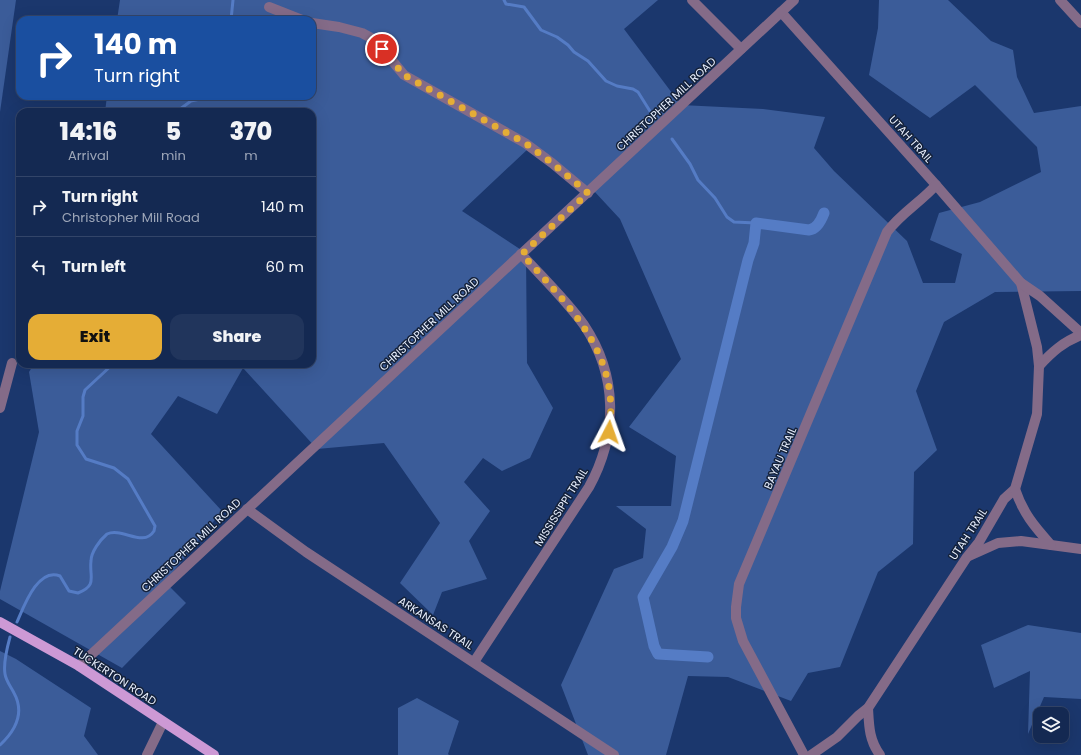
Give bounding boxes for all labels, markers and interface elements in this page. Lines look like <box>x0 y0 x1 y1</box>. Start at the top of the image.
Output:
text: 140 m <box>94 25 177 64</box>
icon: right <box>28 32 80 84</box>
pin <box>365 32 399 66</box>
icon: arrive <box>371 38 393 60</box>
street label: CHRISTOPHER MILL ROAD <box>613 53 719 155</box>
text: Turn right <box>94 63 180 88</box>
street label: UTAH TRAIL <box>885 112 937 166</box>
text: 14:16 <box>60 115 117 148</box>
text: 5 <box>165 115 181 148</box>
text: 370 <box>229 115 272 148</box>
text: Arrival <box>68 146 109 165</box>
text: min <box>161 146 186 165</box>
text: m <box>244 146 258 165</box>
text: Turn right <box>62 186 138 207</box>
icon: right <box>28 196 50 218</box>
text: 140 m <box>261 196 304 217</box>
text: Christopher Mill Road <box>62 208 200 227</box>
icon: left <box>28 256 50 278</box>
text: Turn left <box>62 256 126 277</box>
text: 60 m <box>266 256 304 277</box>
street label: CHRISTOPHER MILL ROAD <box>376 273 482 375</box>
button: Exit <box>28 314 162 360</box>
button: Share <box>170 314 304 360</box>
position arrow <box>588 411 630 453</box>
street label: BAYAU TRAIL <box>760 424 800 491</box>
street label: MISSISSIPPI TRAIL <box>531 465 592 549</box>
street label: CHRISTOPHER MILL ROAD <box>138 494 244 596</box>
street label: UTAH TRAIL <box>945 505 991 563</box>
street label: ARKANSAS TRAIL <box>395 593 477 653</box>
street label: TUCKERTON ROAD <box>70 643 160 709</box>
map controls <box>1033 707 1069 743</box>
button: layers <box>1033 707 1069 743</box>

